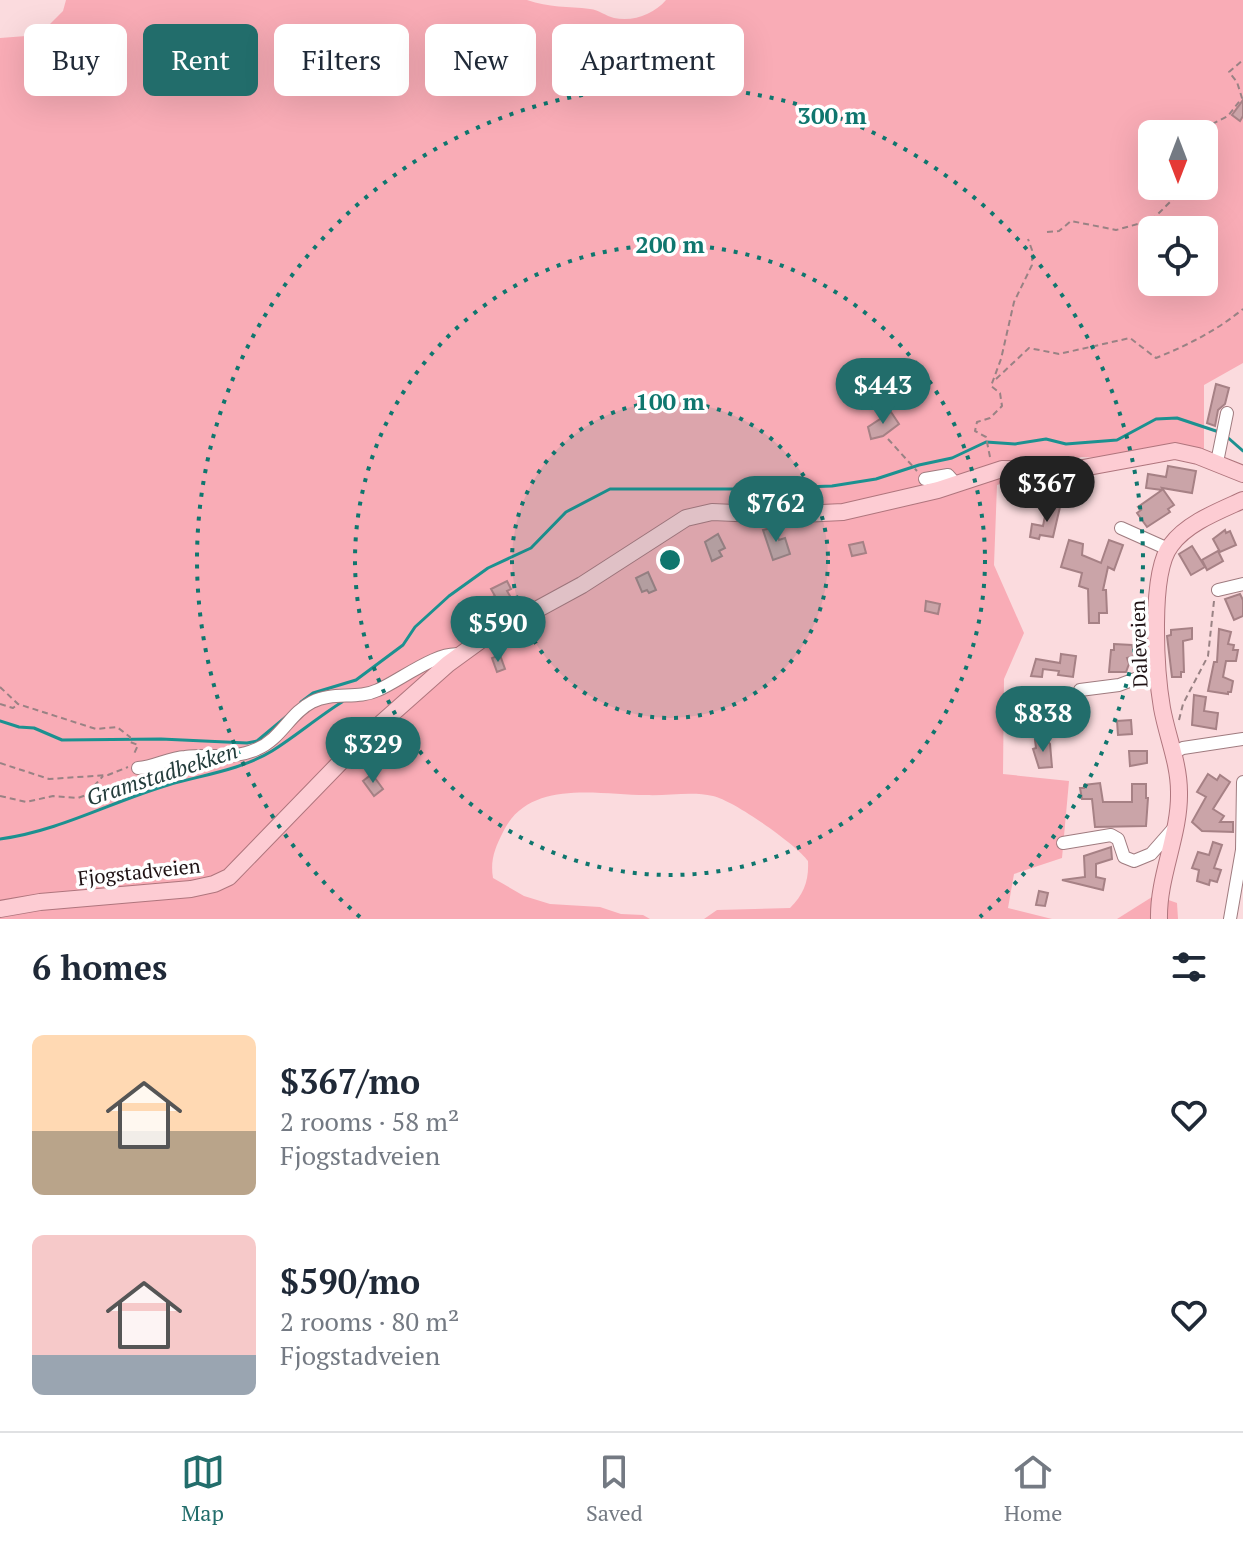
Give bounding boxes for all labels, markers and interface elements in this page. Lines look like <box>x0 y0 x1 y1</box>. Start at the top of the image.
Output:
chip: Buy <box>24 24 127 96</box>
chip: Rent <box>143 24 258 96</box>
chip: Filters <box>274 24 409 96</box>
chip: New <box>425 24 536 96</box>
chip: Apartment <box>552 24 744 96</box>
text: 300 m <box>797 99 867 131</box>
north arrow <box>1138 120 1218 200</box>
map controls <box>1138 120 1218 296</box>
button: locate <box>1138 216 1218 296</box>
text: 200 m <box>635 228 705 260</box>
pin: $443 <box>836 358 930 426</box>
text: $443 <box>854 367 912 401</box>
text: 100 m <box>635 385 705 417</box>
pin: $367 <box>1000 456 1094 524</box>
text: $367 <box>1018 465 1076 499</box>
pin: $762 <box>729 476 823 544</box>
text: $762 <box>747 485 805 519</box>
centre of rings <box>656 546 684 574</box>
pin: $590 <box>451 596 545 664</box>
street label: Daleveien <box>1123 600 1154 688</box>
text: $590 <box>469 605 527 639</box>
pin: $838 <box>996 686 1090 754</box>
text: $838 <box>1014 695 1072 729</box>
pin: $329 <box>326 717 420 785</box>
text: $329 <box>344 726 402 760</box>
water label: Gramstadbekken <box>82 735 241 812</box>
street label: Fjogstadveien <box>76 852 202 891</box>
text: 6 homes <box>32 945 167 990</box>
icon: filters <box>1167 945 1211 989</box>
text: $367/mo <box>280 1059 420 1104</box>
icon: home <box>96 1067 192 1163</box>
icon: heart <box>1167 1093 1211 1137</box>
text: 2 rooms · 58 m² <box>280 1104 459 1138</box>
text: Fjogstadveien <box>280 1138 440 1172</box>
text: $590/mo <box>280 1259 420 1304</box>
icon: home <box>96 1267 192 1363</box>
icon: heart <box>1167 1293 1211 1337</box>
text: 2 rooms · 80 m² <box>280 1304 459 1338</box>
text: Fjogstadveien <box>280 1338 440 1372</box>
tab: Map <box>181 1450 225 1527</box>
tab: Saved <box>586 1450 643 1527</box>
tab: Home <box>1004 1450 1062 1527</box>

